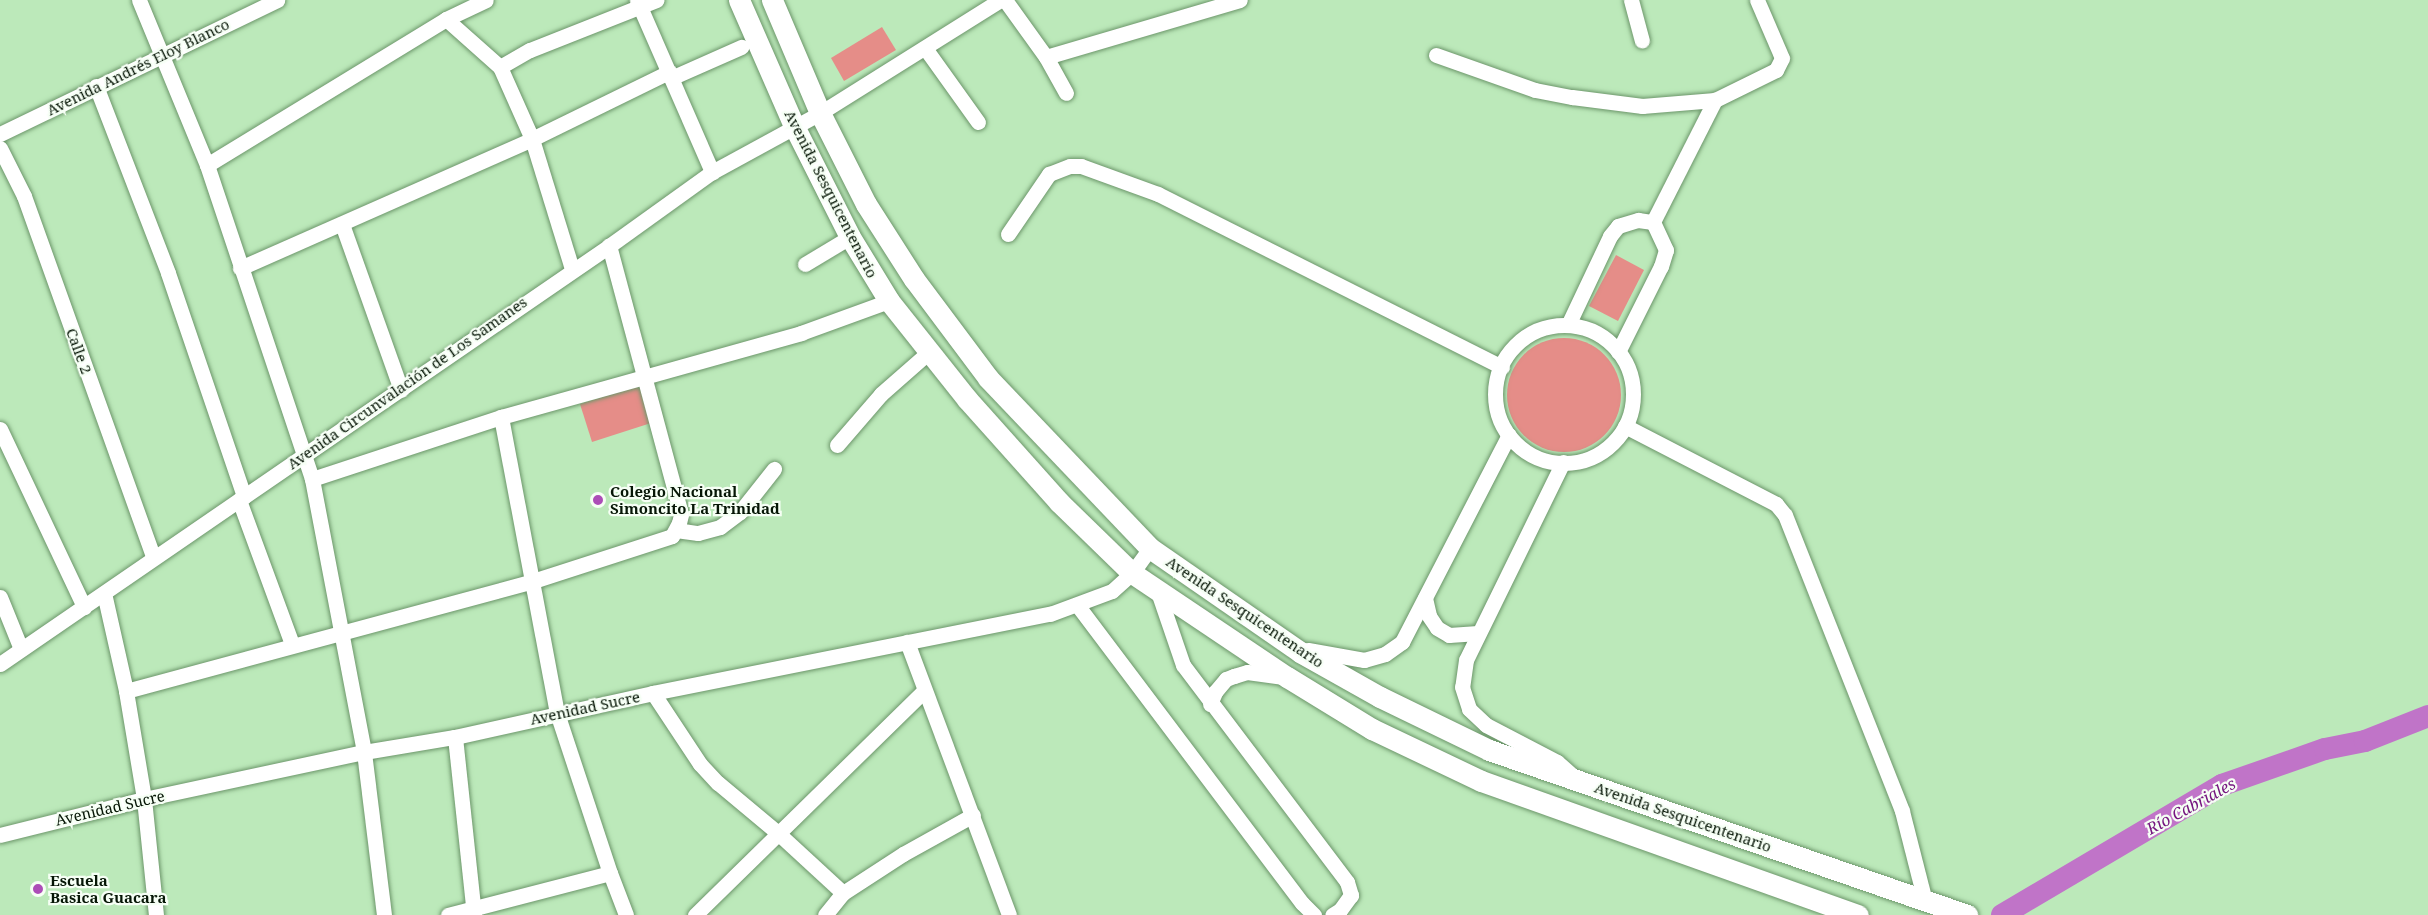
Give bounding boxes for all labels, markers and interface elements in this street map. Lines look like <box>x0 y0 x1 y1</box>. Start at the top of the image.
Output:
street label: Avenida Andrés Eloy Blanco <box>44 15 232 119</box>
street label: Avenida Sesquicentenario <box>781 107 881 281</box>
street label: Avenida Circunvalación de Los Samanes <box>284 293 530 473</box>
street label: Calle 2 <box>62 326 96 376</box>
place label: Colegio Nacional Simoncito La Trinidad <box>610 482 780 517</box>
marker: Colegio Nacional Simoncito La Trinidad <box>591 493 605 507</box>
street label: Avenida Sesquicentenario <box>1163 553 1327 671</box>
street label: Avenidad Sucre <box>528 688 642 728</box>
water label: Río Cabriales <box>2143 774 2239 838</box>
street label: Avenida Sesquicentenario <box>1592 778 1774 856</box>
street label: Avenidad Sucre <box>54 787 166 829</box>
place label: Escuela Basica Guacara <box>50 871 166 906</box>
marker: Escuela Basica Guacara <box>31 882 45 896</box>

